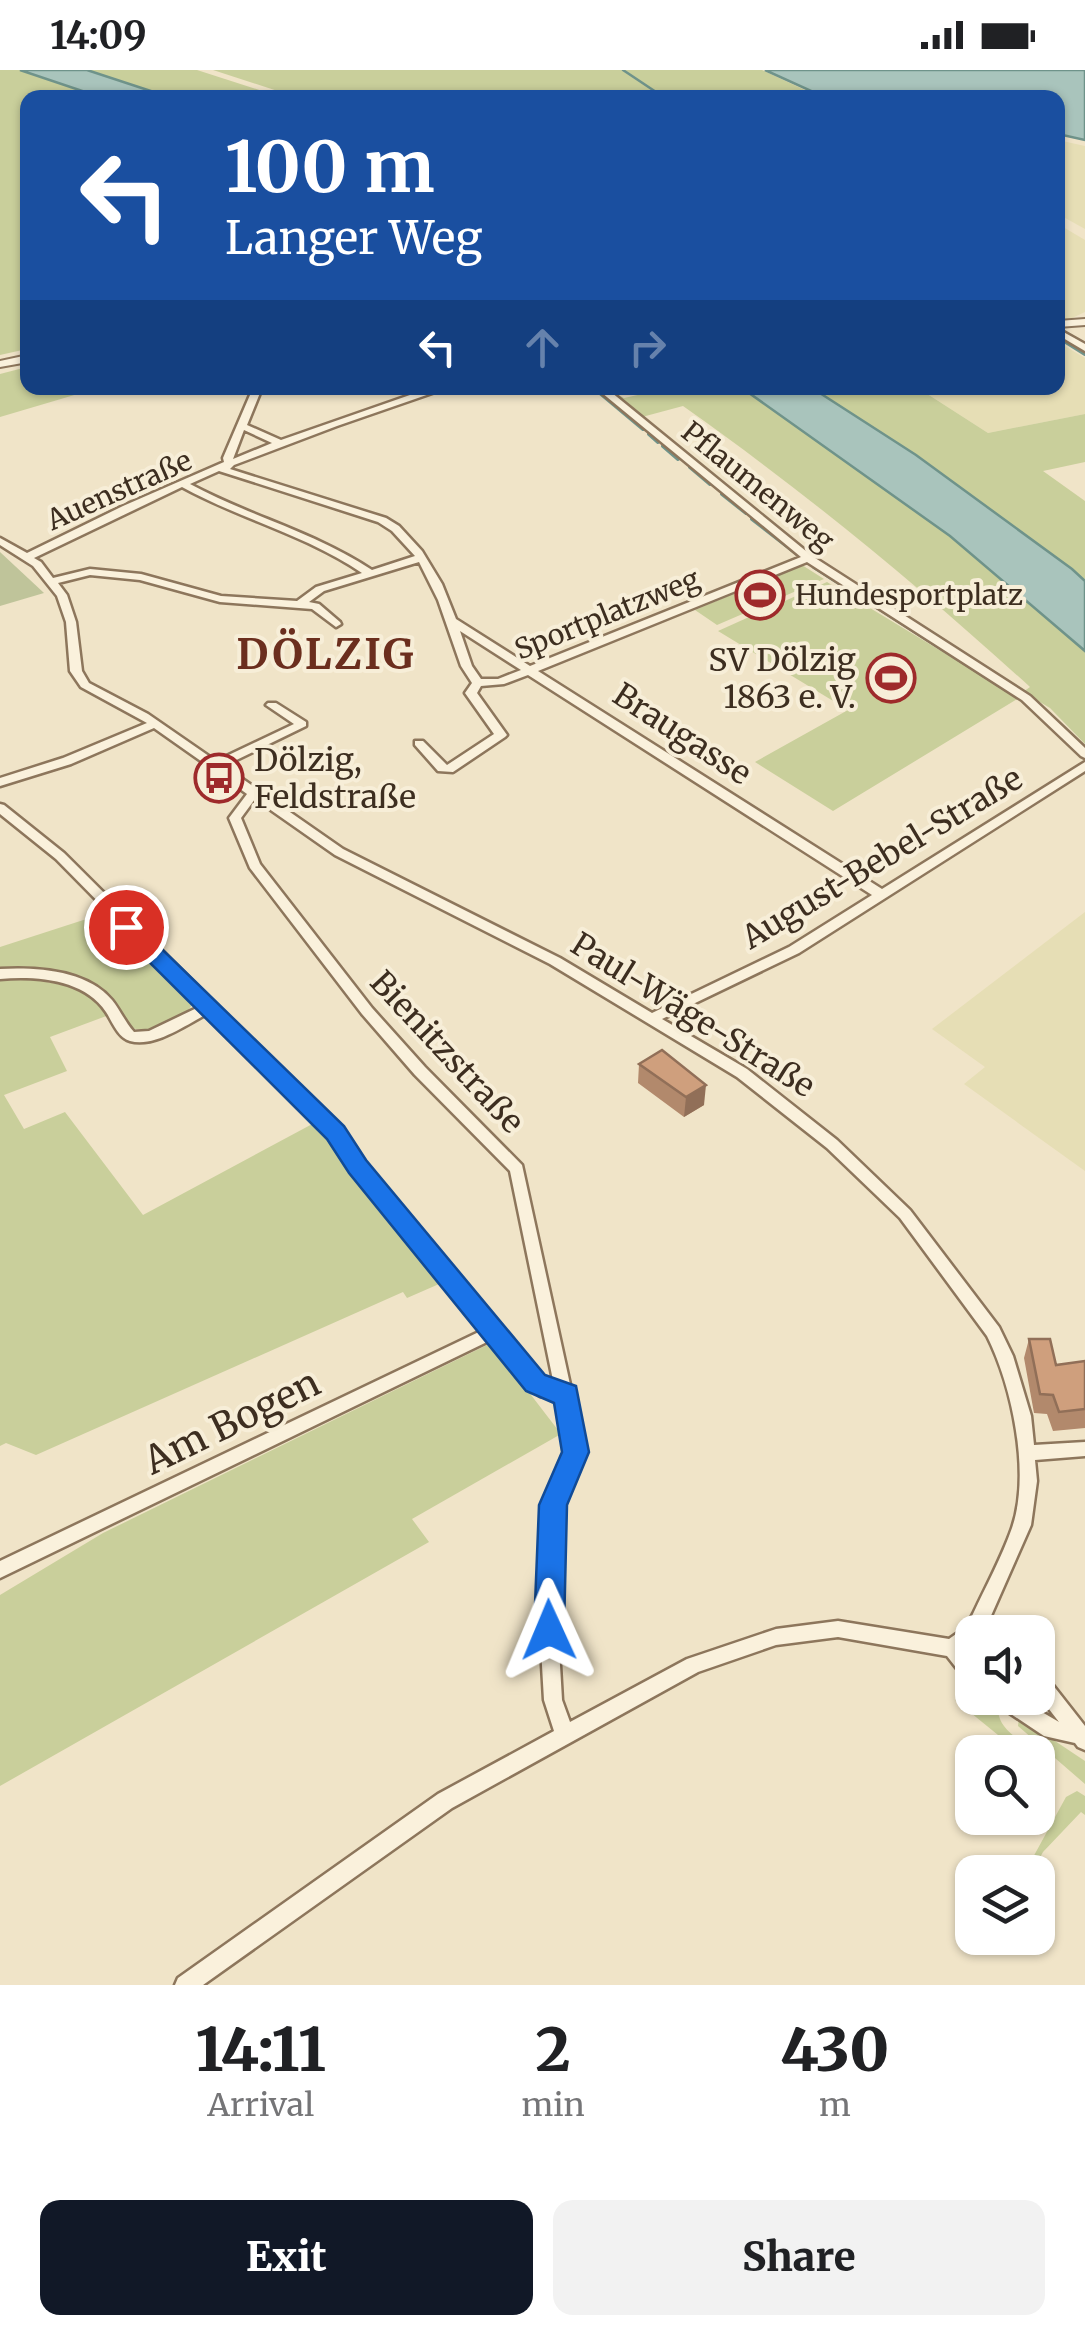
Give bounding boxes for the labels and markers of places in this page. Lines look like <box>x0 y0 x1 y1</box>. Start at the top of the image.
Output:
sports icon: Hundesportplatz <box>734 569 786 621</box>
place label: Hundesportplatz <box>795 577 1023 613</box>
place label: SV Dölzig 1863 e. V. <box>708 640 856 717</box>
sports icon: SV Dölzig 1863 e. V. <box>865 652 917 704</box>
place label: Dölzig, Feldstraße <box>254 740 416 817</box>
bus stop icon: Dölzig, Feldstraße <box>193 752 245 804</box>
pin <box>84 885 169 970</box>

